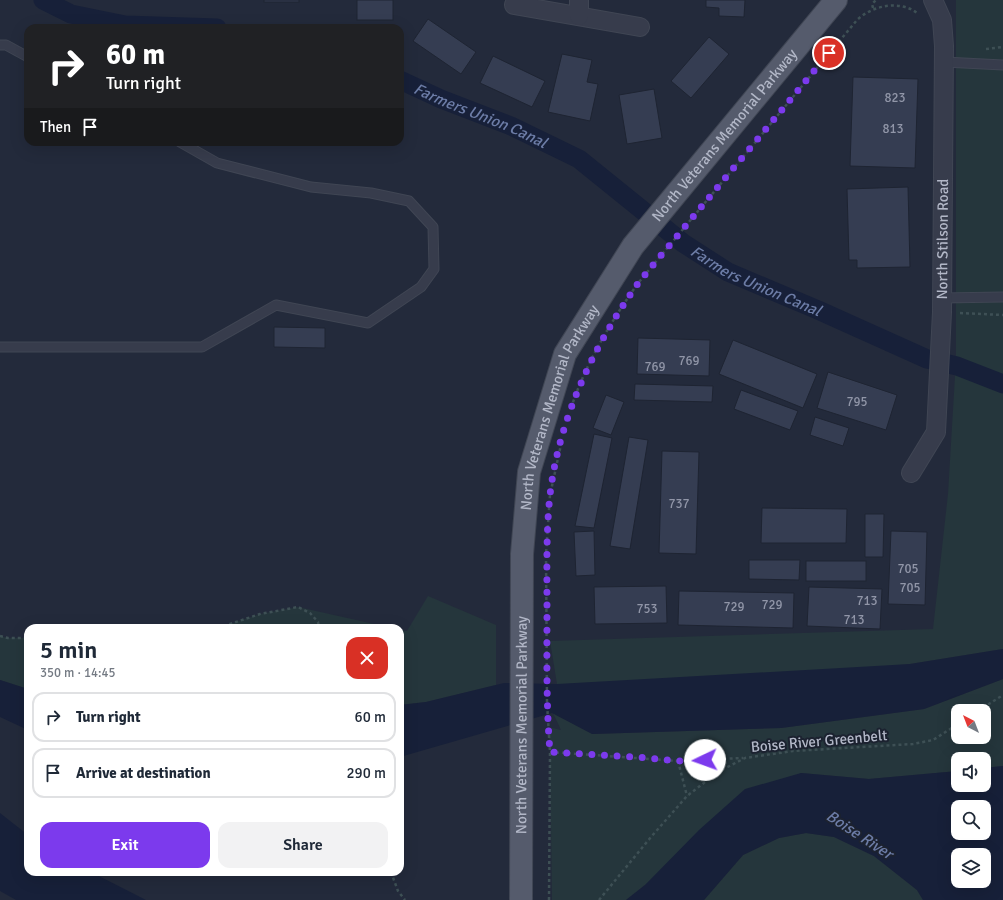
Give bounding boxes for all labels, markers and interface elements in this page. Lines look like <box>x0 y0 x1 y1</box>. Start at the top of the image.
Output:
pin <box>812 36 846 70</box>
text: 60 m <box>106 38 165 72</box>
icon: right <box>40 40 92 92</box>
icon: arrive <box>818 42 840 64</box>
street label: North Veterans Memorial Parkway <box>648 45 801 225</box>
text: Turn right <box>106 72 181 94</box>
water label: Farmers Union Canal <box>410 79 551 154</box>
house number: 823 <box>884 90 906 106</box>
icon: arrive <box>79 116 101 138</box>
text: Then <box>40 118 71 136</box>
house number: 813 <box>882 121 904 137</box>
street label: North Stilson Road <box>933 179 952 300</box>
water label: Farmers Union Canal <box>686 241 825 322</box>
street label: North Veterans Memorial Parkway <box>517 301 603 511</box>
house number: 769 <box>678 353 700 369</box>
house number: 769 <box>644 359 666 375</box>
house number: 795 <box>846 394 868 410</box>
house number: 737 <box>668 496 690 512</box>
house number: 705 <box>897 561 919 577</box>
house number: 705 <box>899 580 921 596</box>
house number: 713 <box>856 593 878 609</box>
house number: 729 <box>761 597 783 613</box>
house number: 729 <box>723 599 745 615</box>
house number: 753 <box>636 601 658 617</box>
house number: 713 <box>843 612 865 628</box>
street label: North Veterans Memorial Parkway <box>512 616 531 834</box>
text: 5 min <box>40 635 97 665</box>
button: close <box>346 637 388 679</box>
text: 350 m · 14:45 <box>40 665 116 681</box>
north arrow <box>951 704 991 744</box>
map controls <box>951 704 991 888</box>
icon: right <box>42 706 64 728</box>
text: Turn right <box>76 708 141 726</box>
text: 60 m <box>355 708 386 726</box>
street label: Boise River Greenbelt <box>750 726 888 756</box>
position arrow <box>684 739 726 781</box>
button: sound <box>951 752 991 792</box>
icon: arrive <box>42 762 64 784</box>
text: Arrive at destination <box>76 764 211 782</box>
text: 290 m <box>346 764 386 782</box>
button: search <box>951 800 991 840</box>
water label: Boise River <box>822 806 898 865</box>
button: Exit <box>40 822 210 868</box>
button: Share <box>218 822 388 868</box>
button: layers <box>951 848 991 888</box>

